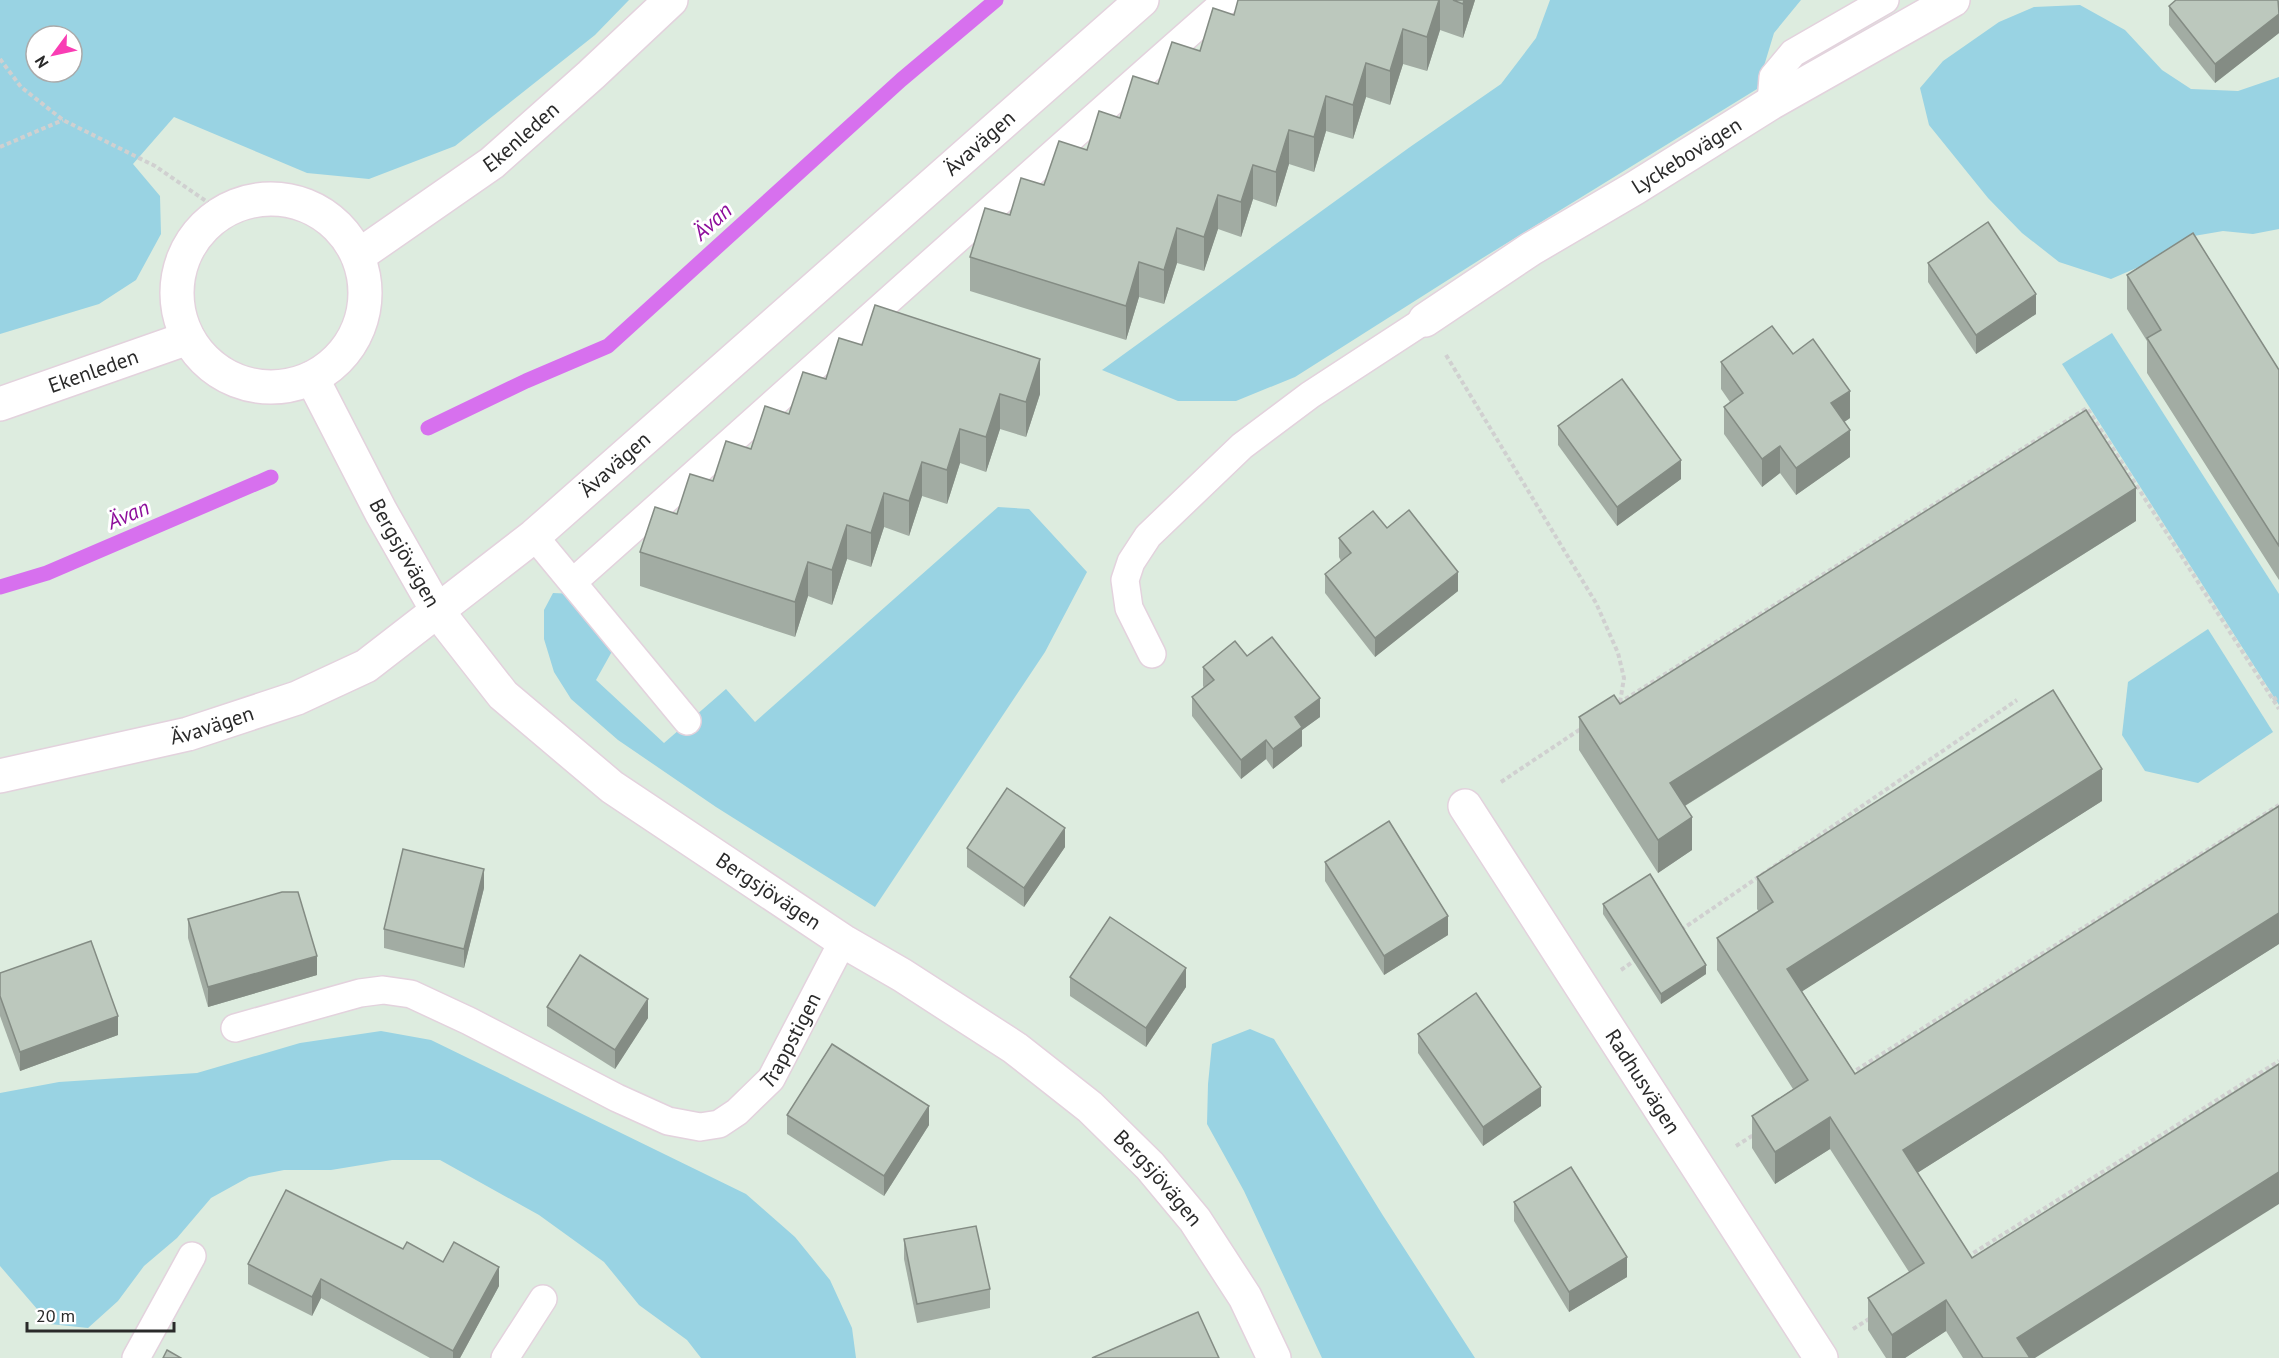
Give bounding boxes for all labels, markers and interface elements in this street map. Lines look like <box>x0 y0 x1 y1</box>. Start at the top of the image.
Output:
north arrow <box>24 24 84 84</box>
text: N <box>30 52 53 72</box>
street label: Ekenleden <box>478 96 565 178</box>
street label: Ävavägen <box>938 104 1021 181</box>
street label: Lyckebovägen <box>1626 111 1746 200</box>
water label: Ävan <box>686 196 737 247</box>
street label: Ekenleden <box>45 343 142 399</box>
street label: Ävavägen <box>574 426 656 503</box>
water label: Ävan <box>102 493 153 536</box>
street label: Bergsjövägen <box>363 494 446 612</box>
street label: Ävavägen <box>168 699 257 751</box>
street label: Bergsjövägen <box>711 846 827 936</box>
street label: Trappstigen <box>755 988 827 1095</box>
street label: Radhusvägen <box>1599 1024 1687 1139</box>
street label: Bergsjövägen <box>1108 1124 1209 1232</box>
scale bar <box>27 1295 174 1333</box>
text: 20 m <box>36 1304 75 1327</box>

